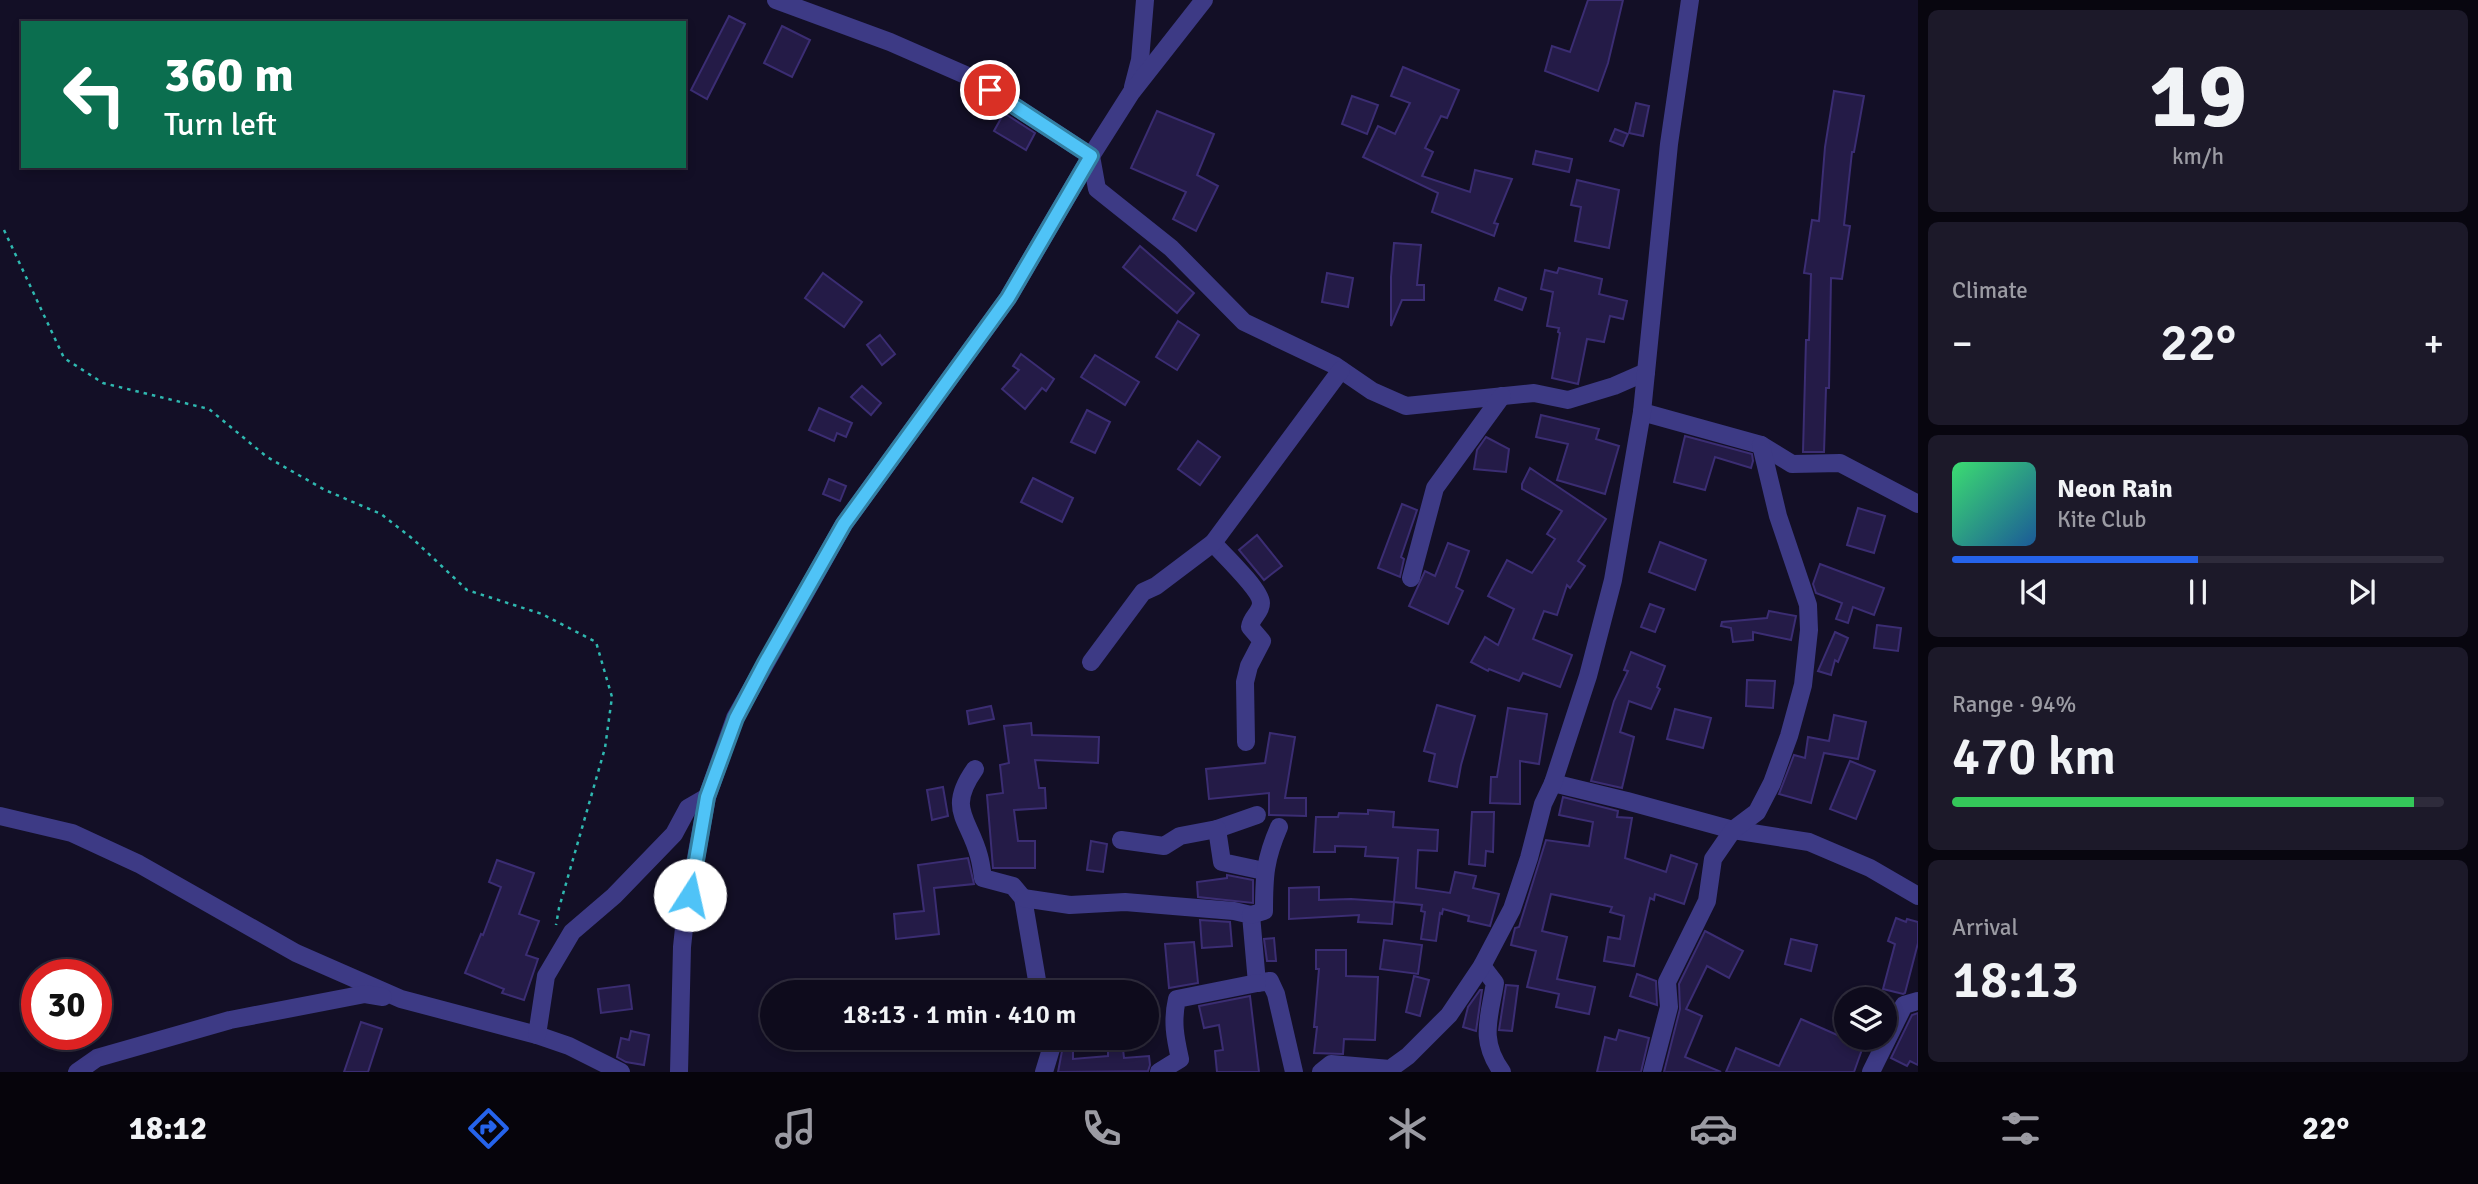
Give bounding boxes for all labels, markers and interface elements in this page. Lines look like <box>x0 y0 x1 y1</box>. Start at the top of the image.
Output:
text: 19 <box>2149 40 2247 153</box>
text: 360 m <box>164 45 294 105</box>
icon: left <box>49 49 140 140</box>
pin <box>960 60 1020 120</box>
icon: arrive <box>971 71 1009 109</box>
text: Turn left <box>164 105 277 144</box>
text: km/h <box>2172 142 2224 171</box>
text: Climate <box>1952 276 2028 305</box>
text: 22° <box>2160 311 2236 375</box>
text: − <box>1952 320 1973 367</box>
text: + <box>2423 320 2444 367</box>
text: Neon Rain <box>2057 473 2173 505</box>
text: Kite Club <box>2057 505 2146 534</box>
icon: previous <box>2015 573 2053 611</box>
icon: pause <box>2179 573 2217 611</box>
icon: next <box>2343 573 2381 611</box>
text: Range · 94% <box>1952 690 2076 719</box>
text: 470 km <box>1952 725 2116 789</box>
position arrow <box>653 858 727 932</box>
text: Arrival <box>1952 913 2018 942</box>
text: 18:13 <box>1952 948 2079 1012</box>
speed limit sign: 30 <box>21 959 112 1050</box>
map controls <box>1834 987 1897 1050</box>
button: layers <box>1834 987 1897 1050</box>
text: 18:13 · 1 min · 410 m <box>843 999 1076 1031</box>
icon: directions <box>464 1104 513 1153</box>
icon: music <box>771 1104 820 1153</box>
icon: phone <box>1077 1104 1126 1153</box>
icon: climate <box>1383 1104 1432 1153</box>
icon: car <box>1689 1104 1738 1153</box>
icon: filters <box>1996 1104 2045 1153</box>
text: 18:12 <box>129 1109 207 1148</box>
text: 22° <box>2302 1109 2349 1148</box>

